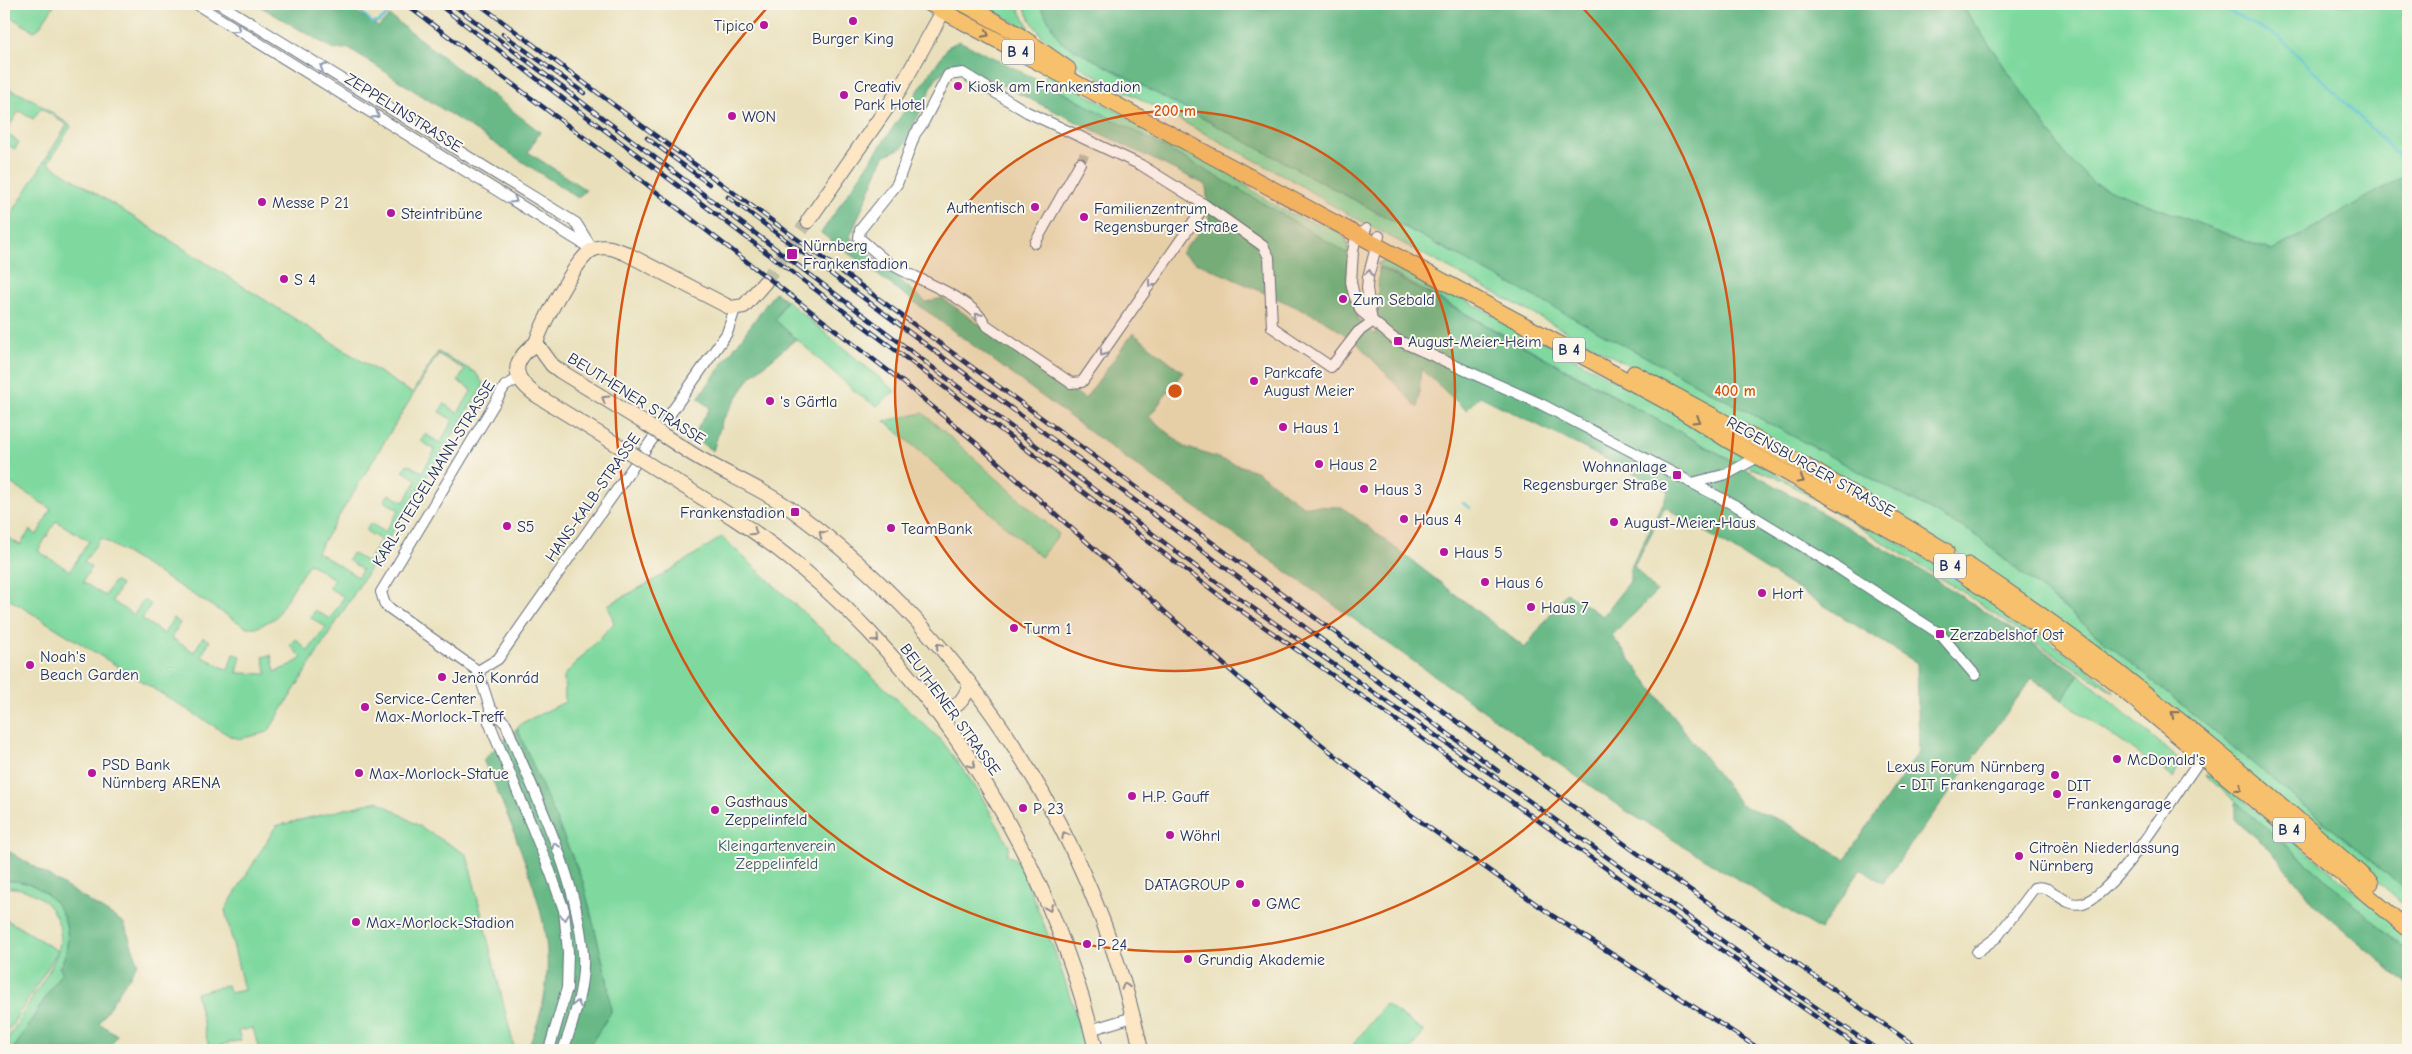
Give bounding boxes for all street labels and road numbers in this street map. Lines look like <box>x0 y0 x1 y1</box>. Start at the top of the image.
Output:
road number: B 4 <box>1002 40 1034 64</box>
street label: ZEPPELINSTRASSE <box>342 70 466 156</box>
road number: B 4 <box>1553 338 1585 362</box>
street label: BEUTHENER STRASSE <box>564 349 709 449</box>
street label: KARL-STEIGELMANN-STRASSE <box>369 377 499 570</box>
street label: REGENSBURGER STRASSE <box>1723 413 1898 521</box>
street label: HANS-KALB-STRASSE <box>542 430 644 565</box>
road number: B 4 <box>1934 554 1966 578</box>
street label: BEUTHENER STRASSE <box>896 640 1004 779</box>
road number: B 4 <box>2273 818 2305 842</box>

